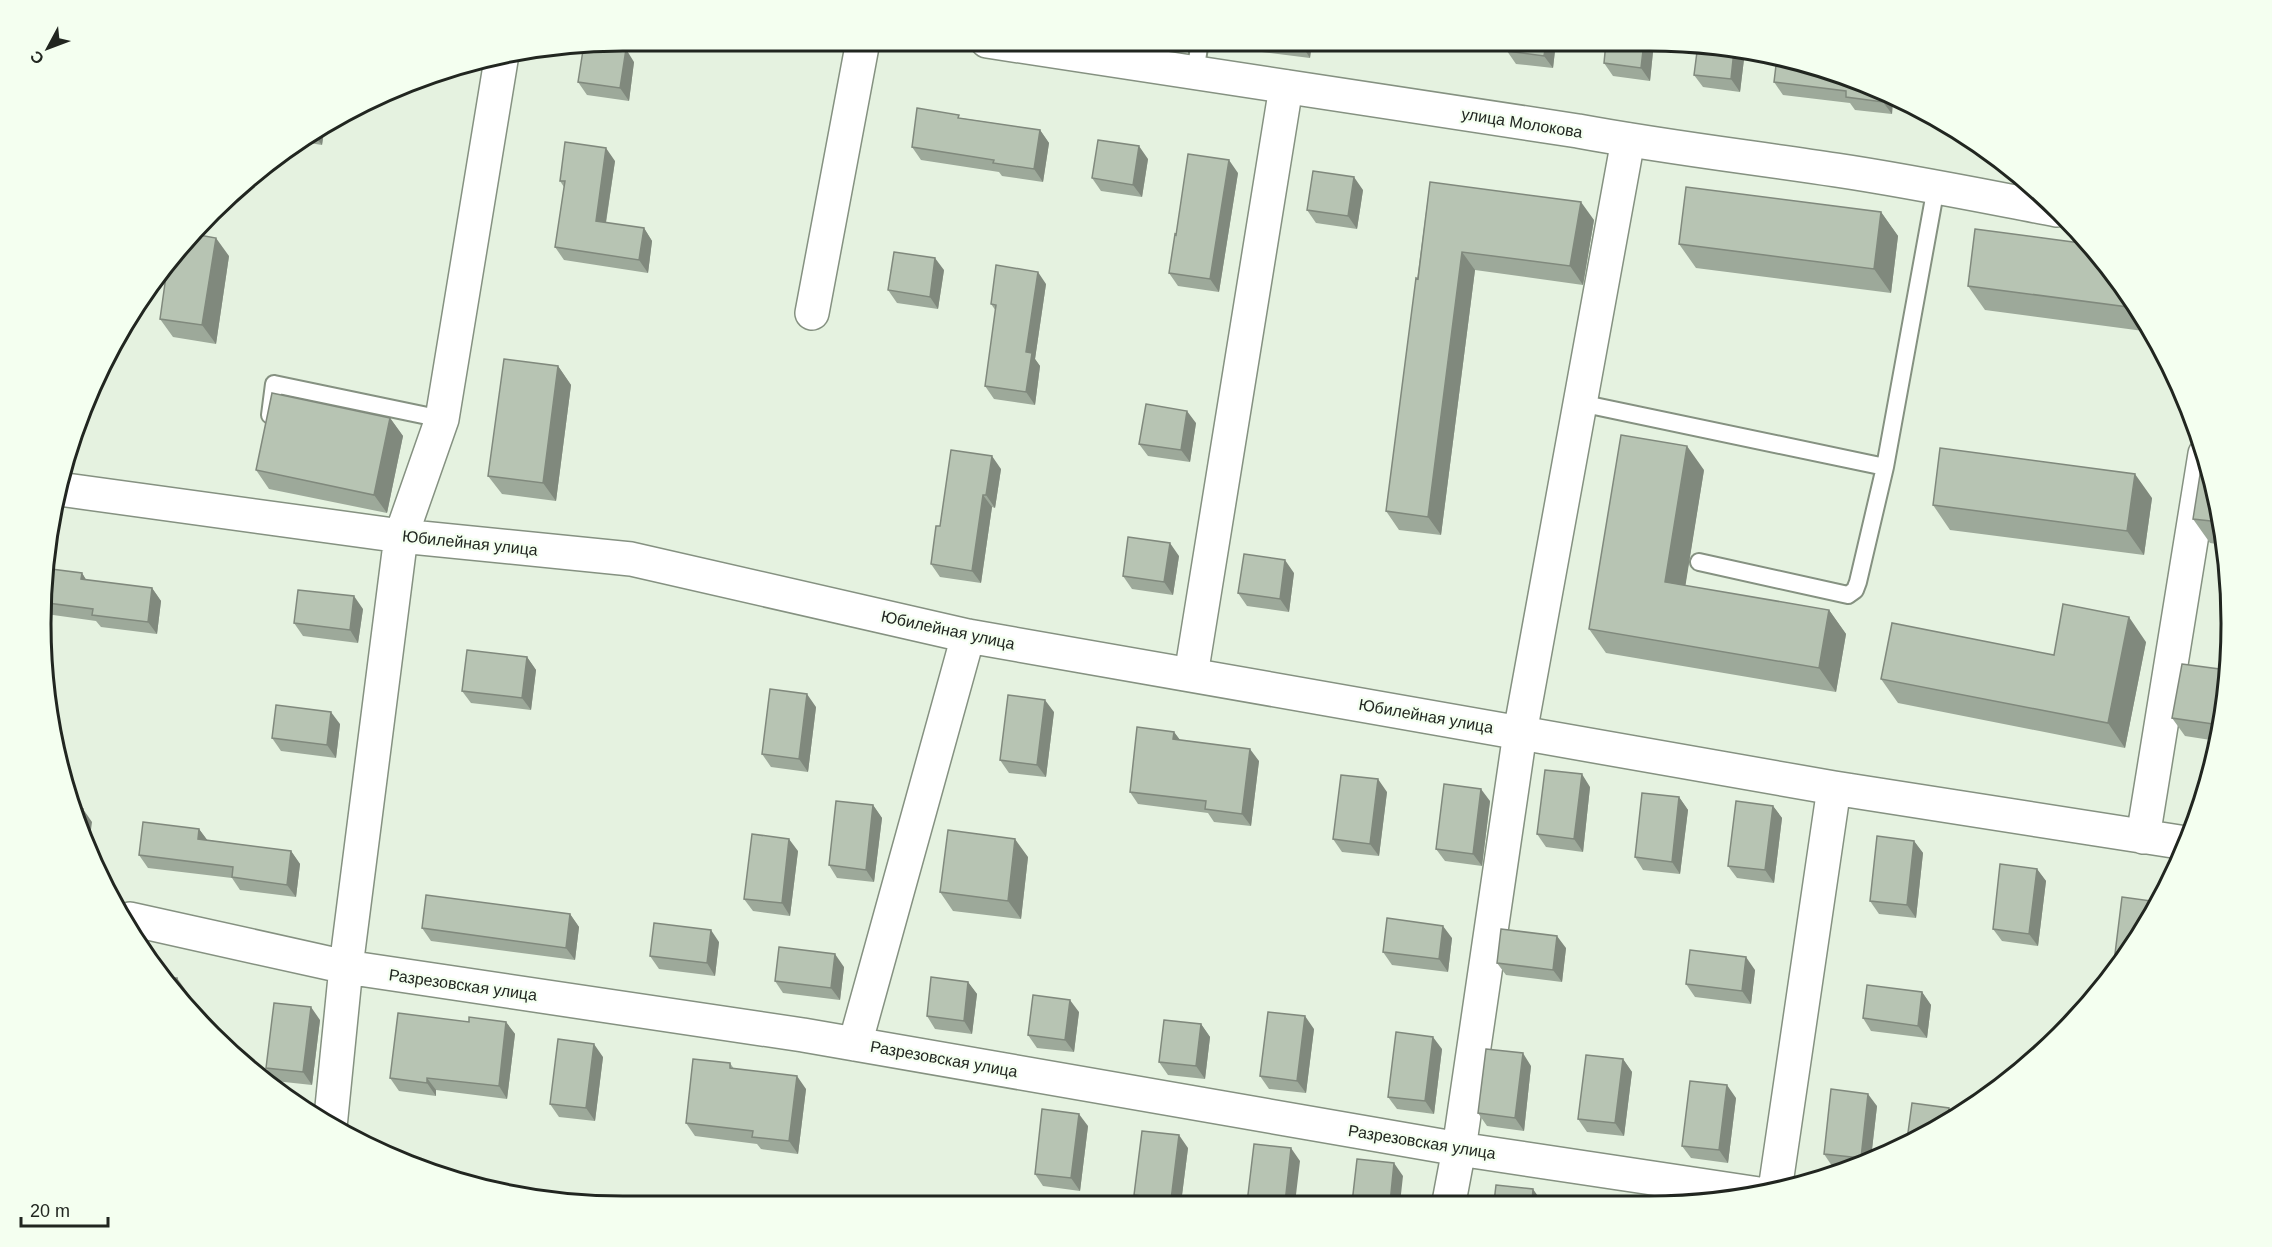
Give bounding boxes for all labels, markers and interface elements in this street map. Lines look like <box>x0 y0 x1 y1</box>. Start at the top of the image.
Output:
north arrow <box>18 18 78 78</box>
text: С <box>27 47 47 67</box>
street label: улица Молокова <box>1460 105 1584 141</box>
street label: Юбилейная улица <box>401 527 539 559</box>
street label: Юбилейная улица <box>880 608 1017 653</box>
street label: Юбилейная улица <box>1357 696 1495 736</box>
street label: Разрезовская улица <box>388 966 538 1004</box>
street label: Разрезовская улица <box>869 1038 1019 1080</box>
street label: Разрезовская улица <box>1347 1122 1497 1162</box>
scale bar <box>21 1190 108 1228</box>
text: 20 m <box>30 1201 70 1221</box>

